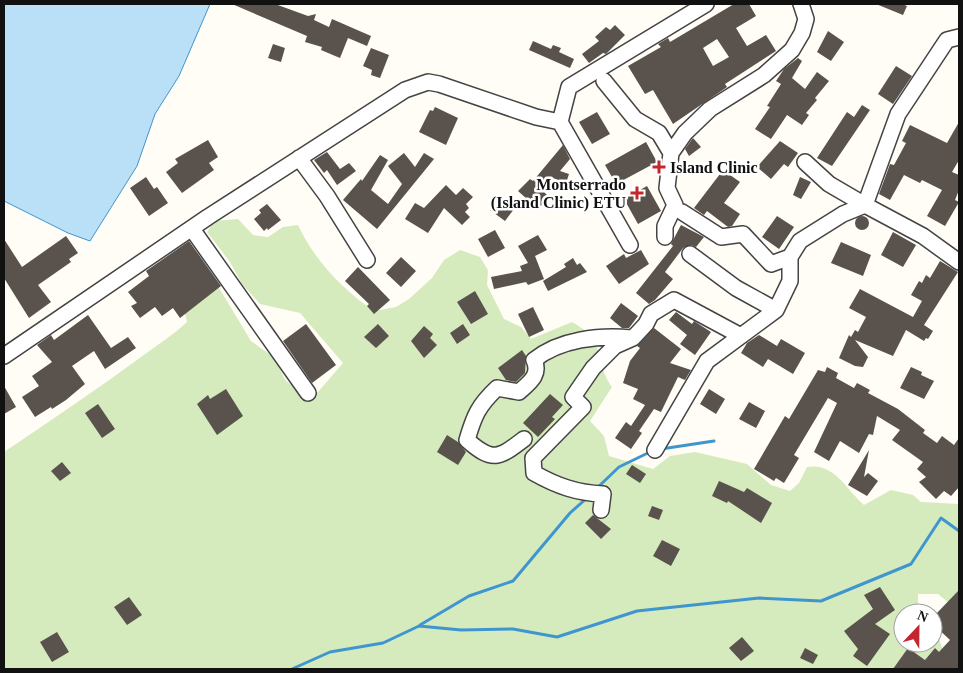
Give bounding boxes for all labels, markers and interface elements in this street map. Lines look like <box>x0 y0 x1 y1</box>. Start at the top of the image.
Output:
place label: Island Clinic <box>670 159 758 176</box>
marker: Island Clinic <box>652 160 666 174</box>
place label: Montserrado (Island Clinic) ETU <box>491 176 626 212</box>
marker: Montserrado (Island Clinic) ETU <box>630 186 644 200</box>
north arrow <box>893 603 943 653</box>
text: N <box>915 608 930 625</box>

